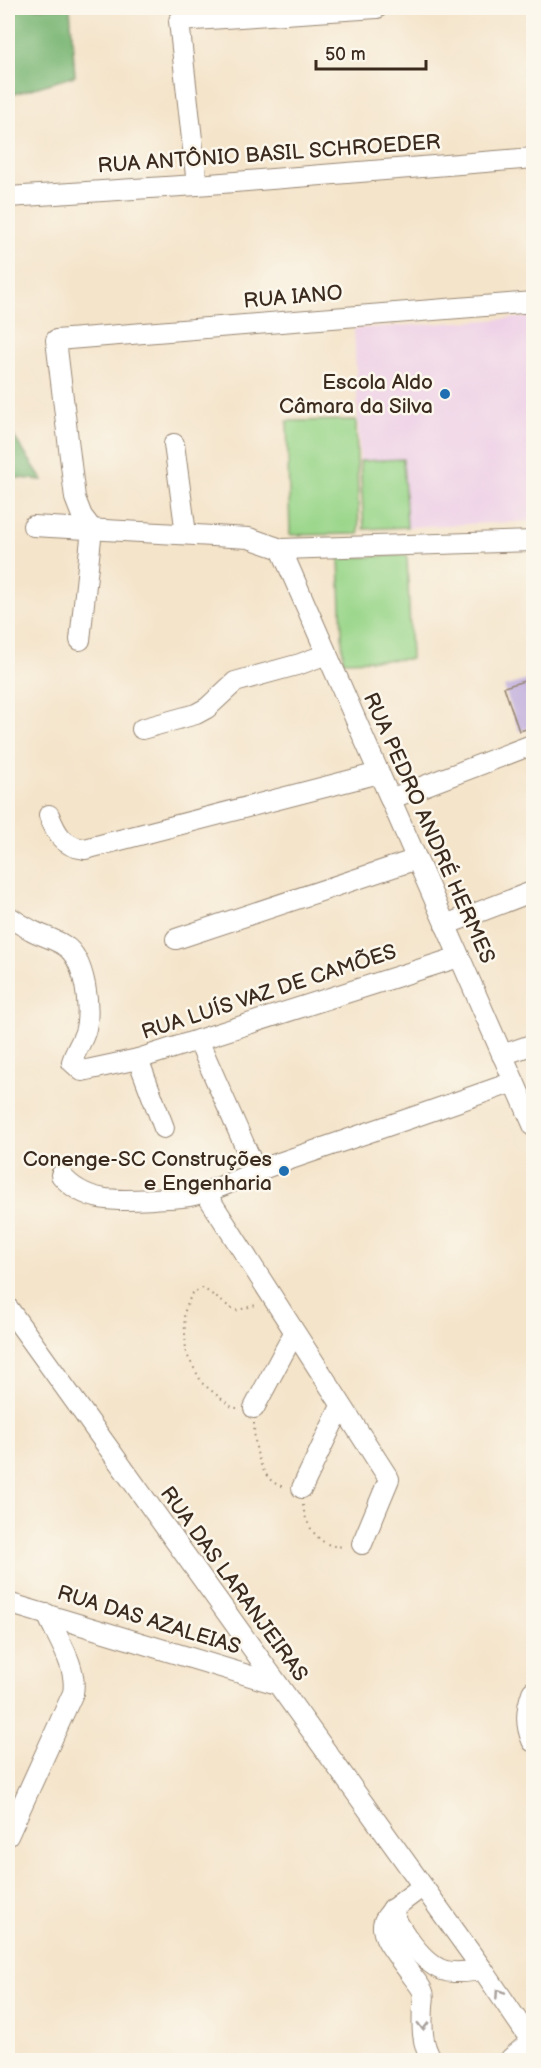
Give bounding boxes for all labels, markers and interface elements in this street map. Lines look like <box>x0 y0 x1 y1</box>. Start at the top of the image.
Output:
scale bar <box>316 33 426 71</box>
text: 50 m <box>325 44 366 65</box>
street label: RUA ANTÔNIO BASIL SCHROEDER <box>97 130 441 178</box>
street label: RUA IANO <box>242 280 344 314</box>
place label: Escola Aldo Câmara da Silva <box>279 370 433 419</box>
marker: Escola Aldo Câmara da Silva <box>438 387 452 401</box>
street label: RUA PEDRO ANDRÉ HERMES <box>358 689 500 967</box>
street label: RUA LUÍS VAZ DE CAMÕES <box>138 939 400 1045</box>
place label: Conenge-SC Construções e Engenharia <box>23 1147 272 1196</box>
marker: Conenge-SC Construções e Engenharia <box>277 1164 291 1178</box>
street label: RUA DAS LARANJEIRAS <box>155 1482 313 1686</box>
street label: RUA DAS AZALEIAS <box>54 1580 244 1660</box>
one-way arrow <box>495 1989 506 2000</box>
one-way arrow <box>417 2021 429 2030</box>

